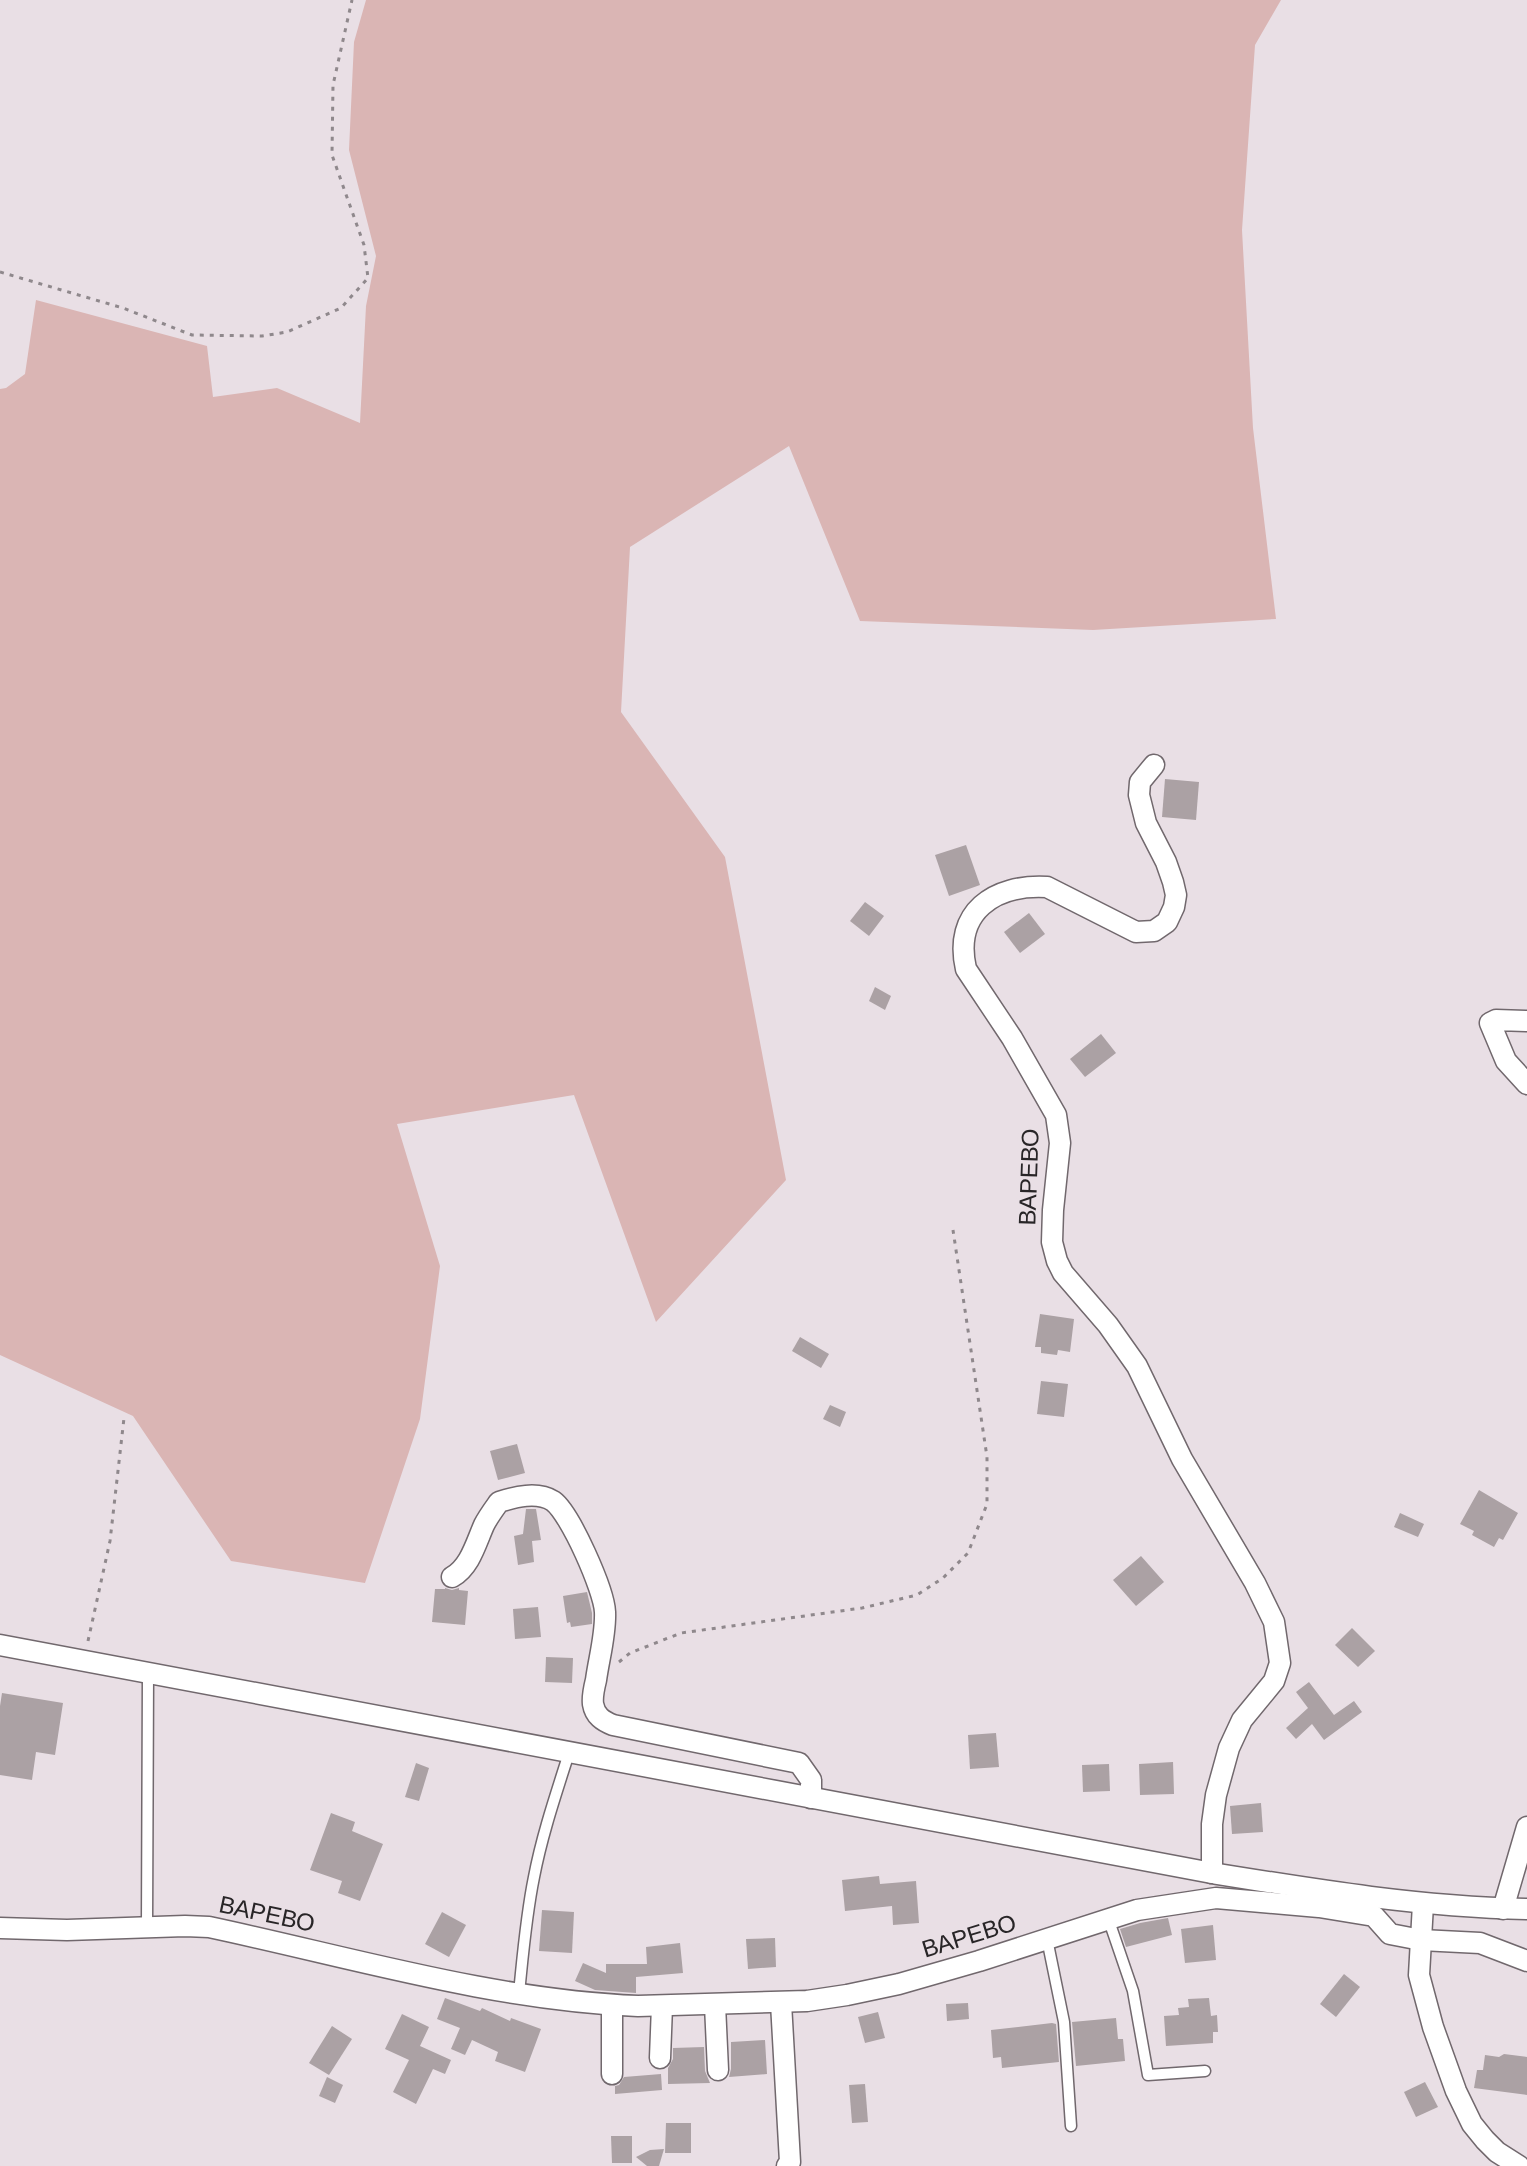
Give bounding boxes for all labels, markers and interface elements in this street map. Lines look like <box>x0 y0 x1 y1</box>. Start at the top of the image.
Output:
street label: ВАРЕВО <box>1011 1128 1046 1226</box>
street label: ВАРЕВО <box>216 1888 318 1939</box>
street label: ВАРЕВО <box>918 1907 1020 1965</box>

